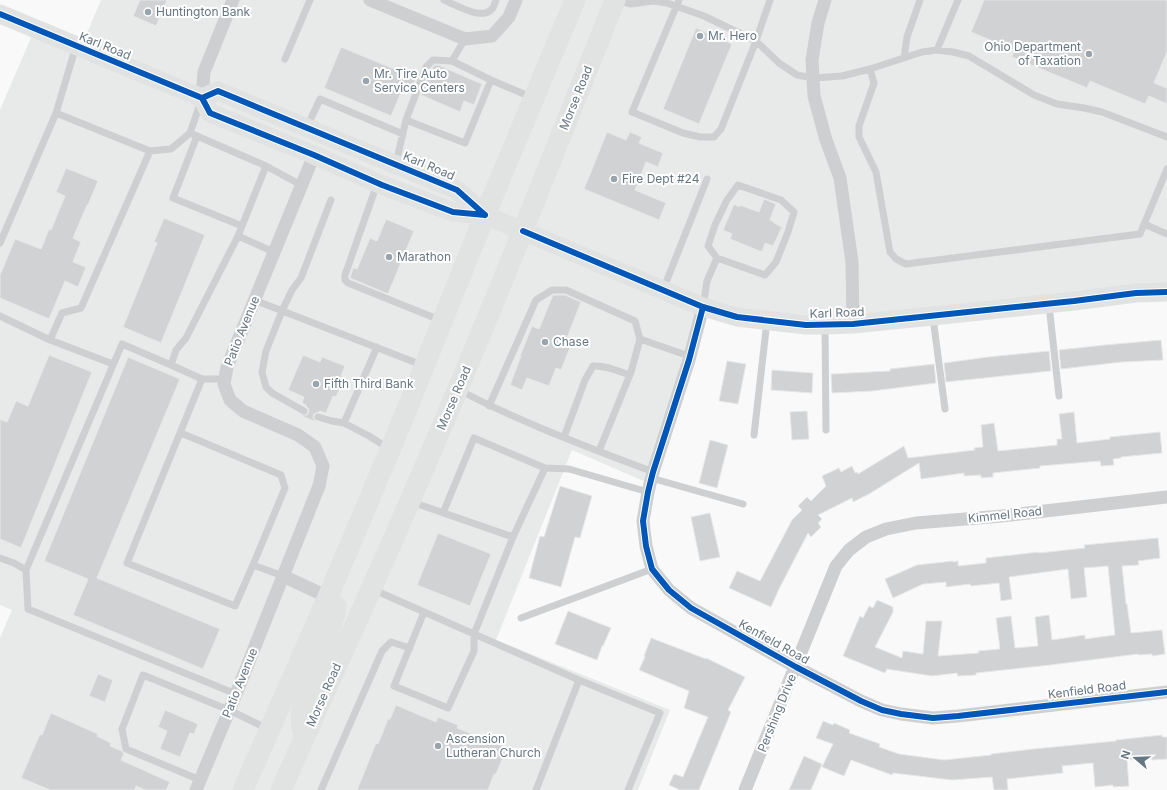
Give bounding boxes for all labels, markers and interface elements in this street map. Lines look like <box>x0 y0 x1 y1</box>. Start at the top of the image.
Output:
place label: Huntington Bank <box>156 4 251 19</box>
marker: Huntington Bank <box>143 7 153 17</box>
street label: Karl Road <box>77 28 133 63</box>
place label: Mr. Hero <box>708 28 757 43</box>
marker: Mr. Hero <box>695 31 705 41</box>
place label: Ohio Department of Taxation <box>984 39 1081 68</box>
marker: Ohio Department of Taxation <box>1084 49 1094 59</box>
street label: Morse Road <box>556 63 595 132</box>
place label: Mr. Tire Auto Service Centers <box>374 66 465 95</box>
marker: Mr. Tire Auto Service Centers <box>361 76 371 86</box>
street label: Karl Road <box>401 148 457 183</box>
place label: Fire Dept #24 <box>622 171 700 186</box>
marker: Fire Dept #24 <box>609 174 619 184</box>
place label: Marathon <box>397 249 451 264</box>
marker: Marathon <box>384 252 394 262</box>
street label: Patio Avenue <box>221 294 262 368</box>
street label: Karl Road <box>809 304 865 321</box>
place label: Chase <box>553 334 589 349</box>
marker: Chase <box>540 337 550 347</box>
street label: Morse Road <box>433 363 474 432</box>
place label: Fifth Third Bank <box>324 376 414 391</box>
marker: Fifth Third Bank <box>311 379 321 389</box>
street label: Kimmel Road <box>967 503 1043 526</box>
street label: Kenfield Road <box>736 616 812 667</box>
street label: Patio Avenue <box>219 646 260 720</box>
street label: Morse Road <box>303 661 344 729</box>
street label: Pershing Drive <box>754 671 799 754</box>
street label: Kenfield Road <box>1047 677 1127 702</box>
place label: Ascension Lutheran Church <box>446 731 541 760</box>
north arrow <box>1115 738 1155 778</box>
marker: Ascension Lutheran Church <box>433 741 443 751</box>
text: N <box>1118 748 1134 761</box>

